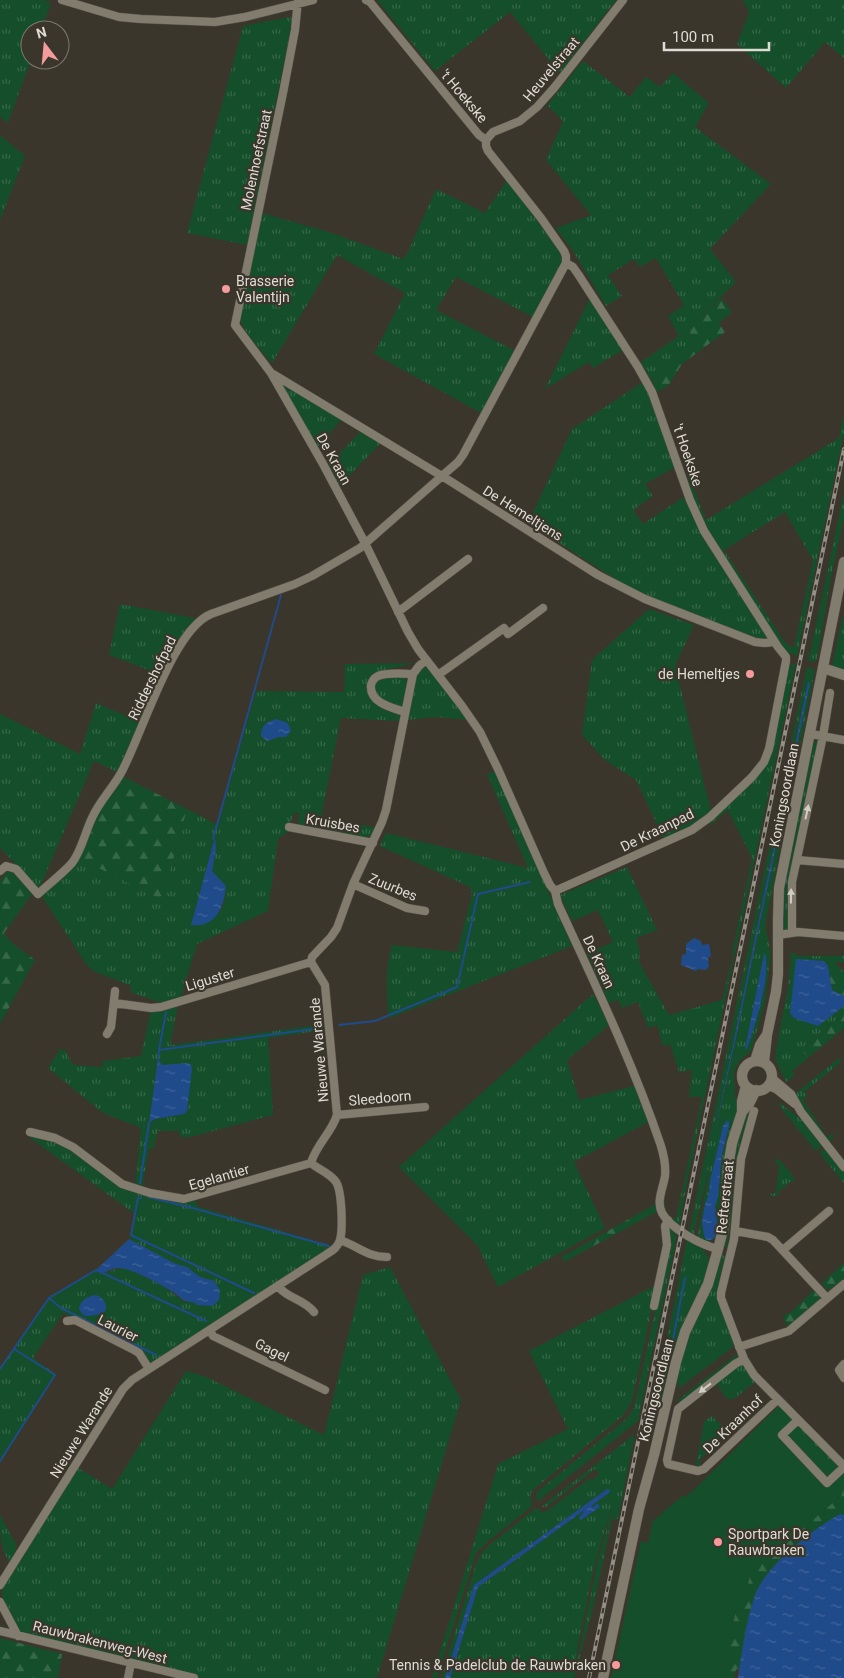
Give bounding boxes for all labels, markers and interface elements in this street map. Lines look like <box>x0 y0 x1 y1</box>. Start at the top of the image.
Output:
north arrow <box>20 20 70 70</box>
scale bar <box>664 20 769 52</box>
text: N <box>34 23 48 42</box>
text: 100 m <box>672 28 714 46</box>
street label: Heuvelstraat <box>520 33 583 104</box>
street label: 't Hoekske <box>437 66 491 126</box>
street label: Molenhoefstraat <box>237 108 275 212</box>
place label: Brasserie Valentijn <box>236 273 294 305</box>
marker: Brasserie Valentijn <box>220 283 232 295</box>
street label: 't Hoekske <box>670 422 706 488</box>
street label: De Kraan <box>313 430 355 488</box>
street label: De Hemeltjens <box>480 482 566 544</box>
street label: Riddershofpad <box>125 634 179 722</box>
place label: de Hemeltjes <box>658 666 740 682</box>
marker: de Hemeltjes <box>744 668 756 680</box>
street label: Koningsoordlaan <box>766 742 802 848</box>
street label: De Kraanpad <box>618 805 696 855</box>
one-way arrow <box>803 805 811 820</box>
street label: Kruisbes <box>305 810 361 836</box>
street label: Zuurbes <box>366 870 420 904</box>
one-way arrow <box>787 888 795 904</box>
street label: De Kraan <box>580 933 618 991</box>
street label: Liguster <box>184 964 237 994</box>
street label: Nieuwe Warande <box>306 997 332 1103</box>
street label: Sleedoorn <box>348 1087 412 1109</box>
street label: Refterstraat <box>713 1159 737 1235</box>
street label: Egelantier <box>187 1161 251 1193</box>
street label: Laurier <box>95 1311 141 1345</box>
street label: Gagel <box>252 1335 292 1365</box>
street label: Koningsoordlaan <box>635 1337 677 1443</box>
one-way arrow <box>699 1382 712 1393</box>
street label: Nieuwe Warande <box>46 1383 116 1481</box>
street label: De Kraanhof <box>700 1391 766 1456</box>
place label: Sportpark De Rauwbraken <box>728 1526 809 1558</box>
marker: Sportpark De Rauwbraken <box>712 1536 724 1548</box>
street label: Rauwbrakenweg-West <box>31 1618 169 1667</box>
place label: Tennis & Padelclub de Rauwbraken <box>389 1657 606 1673</box>
marker: Tennis & Padelclub de Rauwbraken <box>610 1659 622 1671</box>

